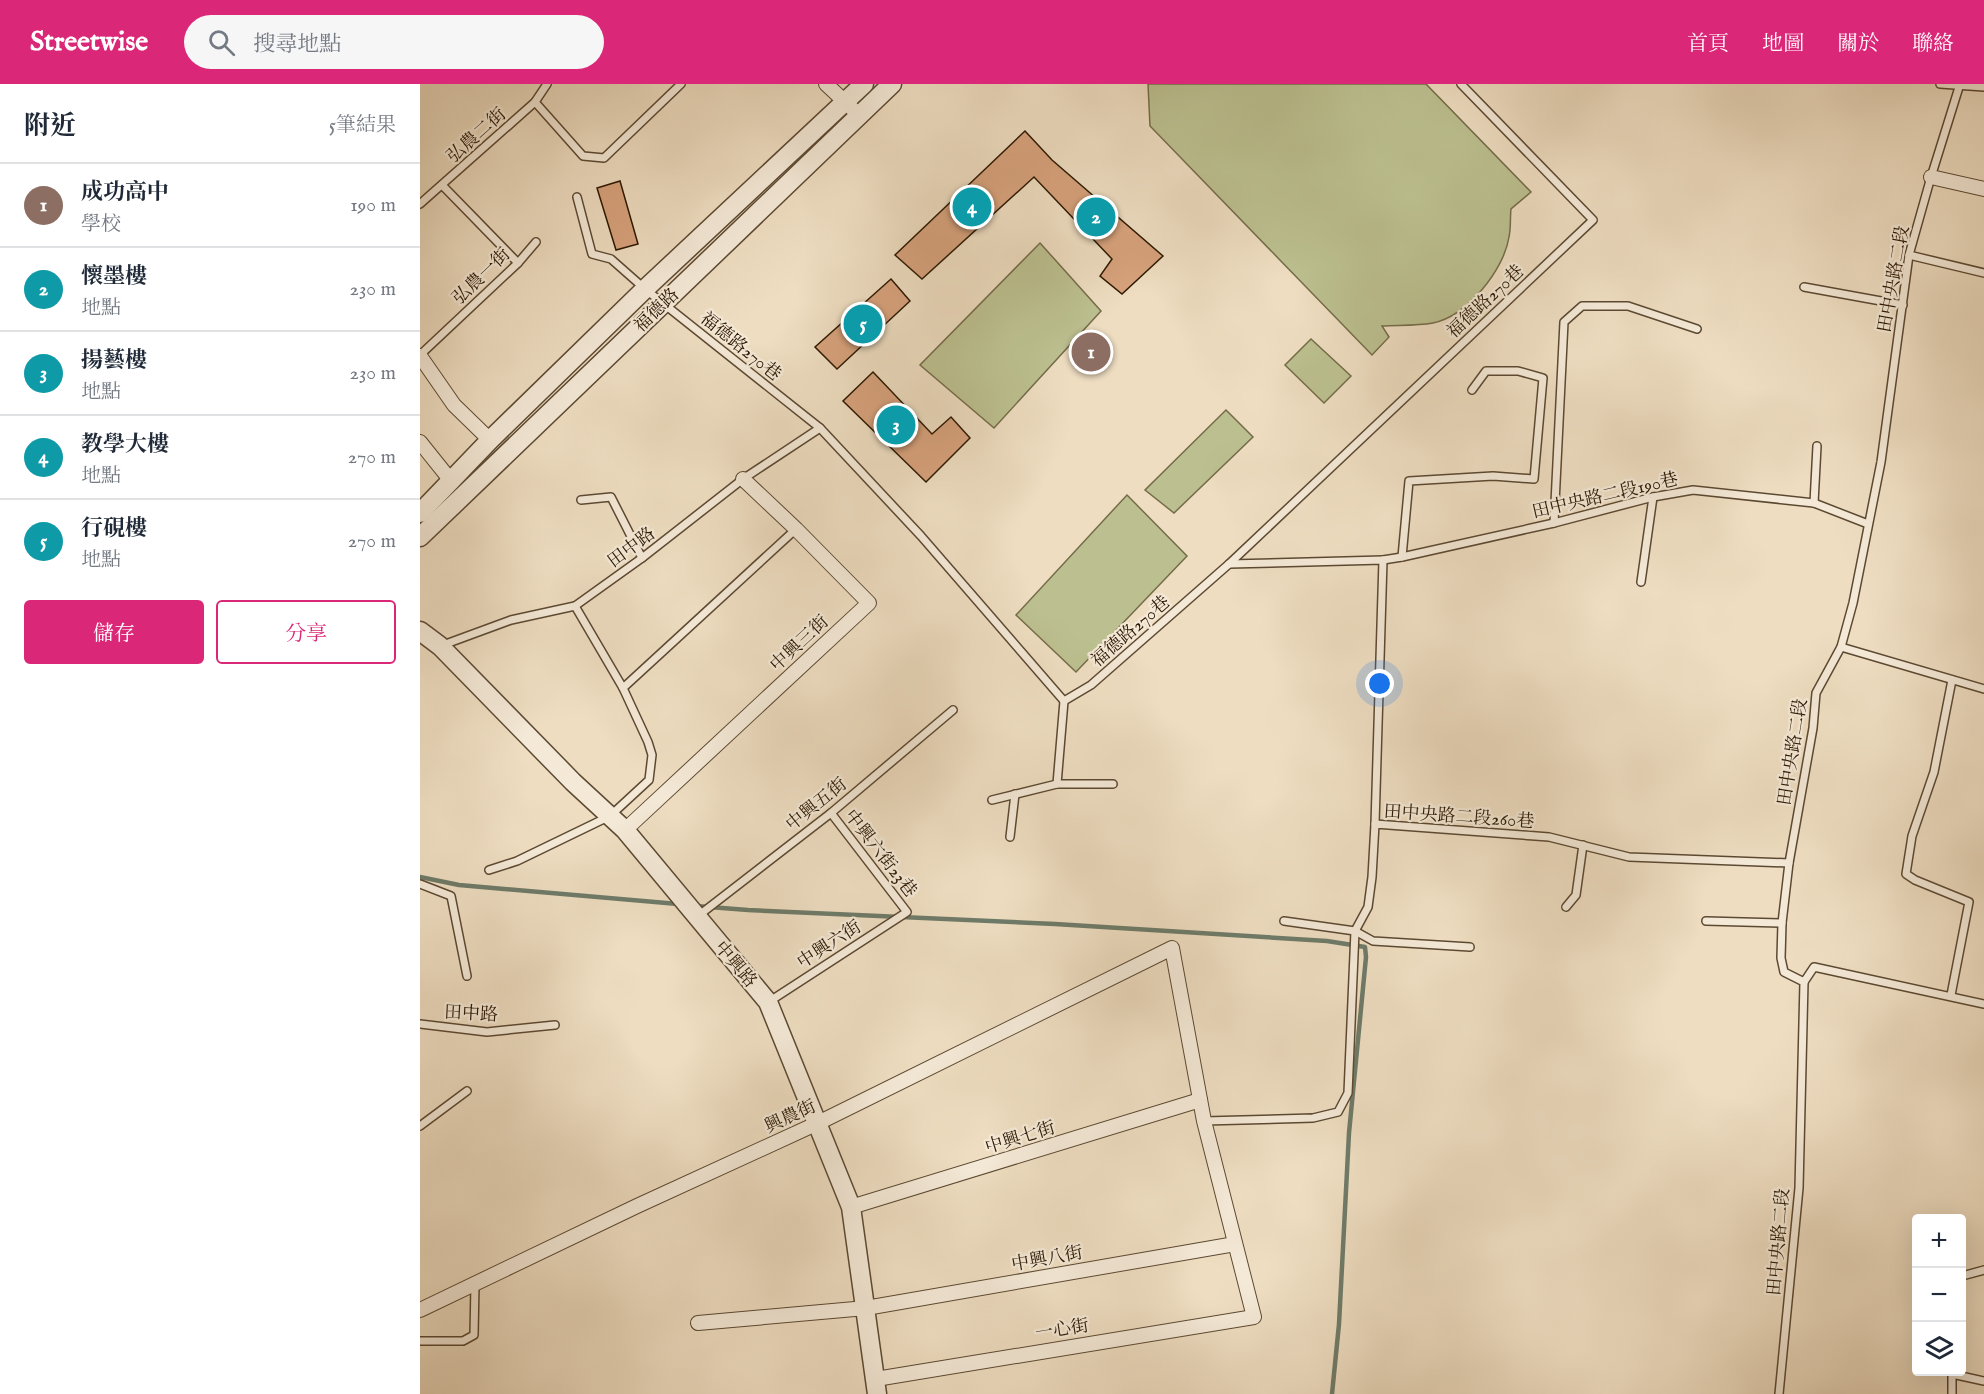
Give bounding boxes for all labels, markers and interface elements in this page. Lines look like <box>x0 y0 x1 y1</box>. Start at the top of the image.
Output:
search box <box>184 15 604 69</box>
text: Streetwise <box>30 25 148 60</box>
icon: search <box>205 26 238 59</box>
text: 搜尋地點 <box>253 31 341 59</box>
text: 首頁 <box>1687 31 1729 58</box>
text: 地圖 <box>1762 31 1804 58</box>
text: 關於 <box>1837 31 1879 58</box>
text: 聯絡 <box>1912 31 1954 58</box>
street label: 弘農二街 <box>443 103 511 169</box>
text: 附近 <box>24 110 76 143</box>
text: 5筆結果 <box>329 113 396 138</box>
text: 成功高中 <box>81 179 169 207</box>
pin: 4 <box>952 184 992 230</box>
text: 1 <box>40 193 47 218</box>
text: 190 m <box>350 193 396 218</box>
pin: 2 <box>1076 194 1116 240</box>
text: 學校 <box>81 212 121 237</box>
street label: 田中央路二段 <box>1874 224 1915 334</box>
street label: 弘農一街 <box>448 244 516 310</box>
street label: 福德路270巷 <box>1443 260 1530 344</box>
text: 懷墨樓 <box>81 263 147 291</box>
text: 2 <box>39 277 48 302</box>
text: 230 m <box>350 277 396 302</box>
street label: 福德路 <box>630 284 684 338</box>
text: 地點 <box>81 296 121 321</box>
pin: 5 <box>844 302 882 346</box>
street label: 福德路270巷 <box>695 308 785 387</box>
pin: 1 <box>1072 330 1110 374</box>
text: 揚藝樓 <box>81 347 147 375</box>
text: 3 <box>40 361 47 386</box>
text: 230 m <box>350 361 396 386</box>
text: 地點 <box>81 380 121 405</box>
pin: 3 <box>876 402 916 448</box>
text: 教學大樓 <box>81 431 169 459</box>
text: 4 <box>39 445 48 470</box>
text: 270 m <box>348 445 396 470</box>
text: 地點 <box>81 464 121 489</box>
street label: 田中央路二段190巷 <box>1530 468 1681 524</box>
text: 行硯樓 <box>81 515 147 543</box>
street label: 田中路 <box>603 523 660 574</box>
text: 5 <box>40 529 47 554</box>
text: 270 m <box>348 529 396 554</box>
text: 地點 <box>81 548 121 573</box>
street label: 福德路270巷 <box>1087 591 1175 673</box>
button: 儲存 <box>24 600 204 664</box>
button: 分享 <box>216 600 396 664</box>
street label: 中興三街 <box>766 611 834 677</box>
your location <box>1365 669 1394 698</box>
street label: 田中央路二段 <box>1774 697 1813 807</box>
street label: 中興五街 <box>782 774 852 837</box>
street label: 田中央路二段260巷 <box>1383 801 1535 834</box>
street label: 中興六街23巷 <box>838 805 921 902</box>
street label: 中興六街 <box>793 916 866 975</box>
street label: 中興路 <box>709 937 761 993</box>
street label: 田中路 <box>443 1002 498 1027</box>
street label: 興農街 <box>761 1096 820 1139</box>
street label: 中興七街 <box>983 1117 1058 1160</box>
street label: 田中央路二段 <box>1763 1187 1796 1297</box>
map controls <box>1912 1214 1966 1376</box>
button: + <box>1912 1214 1966 1268</box>
street label: 中興八街 <box>1010 1242 1085 1277</box>
button: − <box>1912 1268 1966 1322</box>
street label: 一心街 <box>1034 1315 1091 1346</box>
button: layers <box>1912 1322 1966 1376</box>

